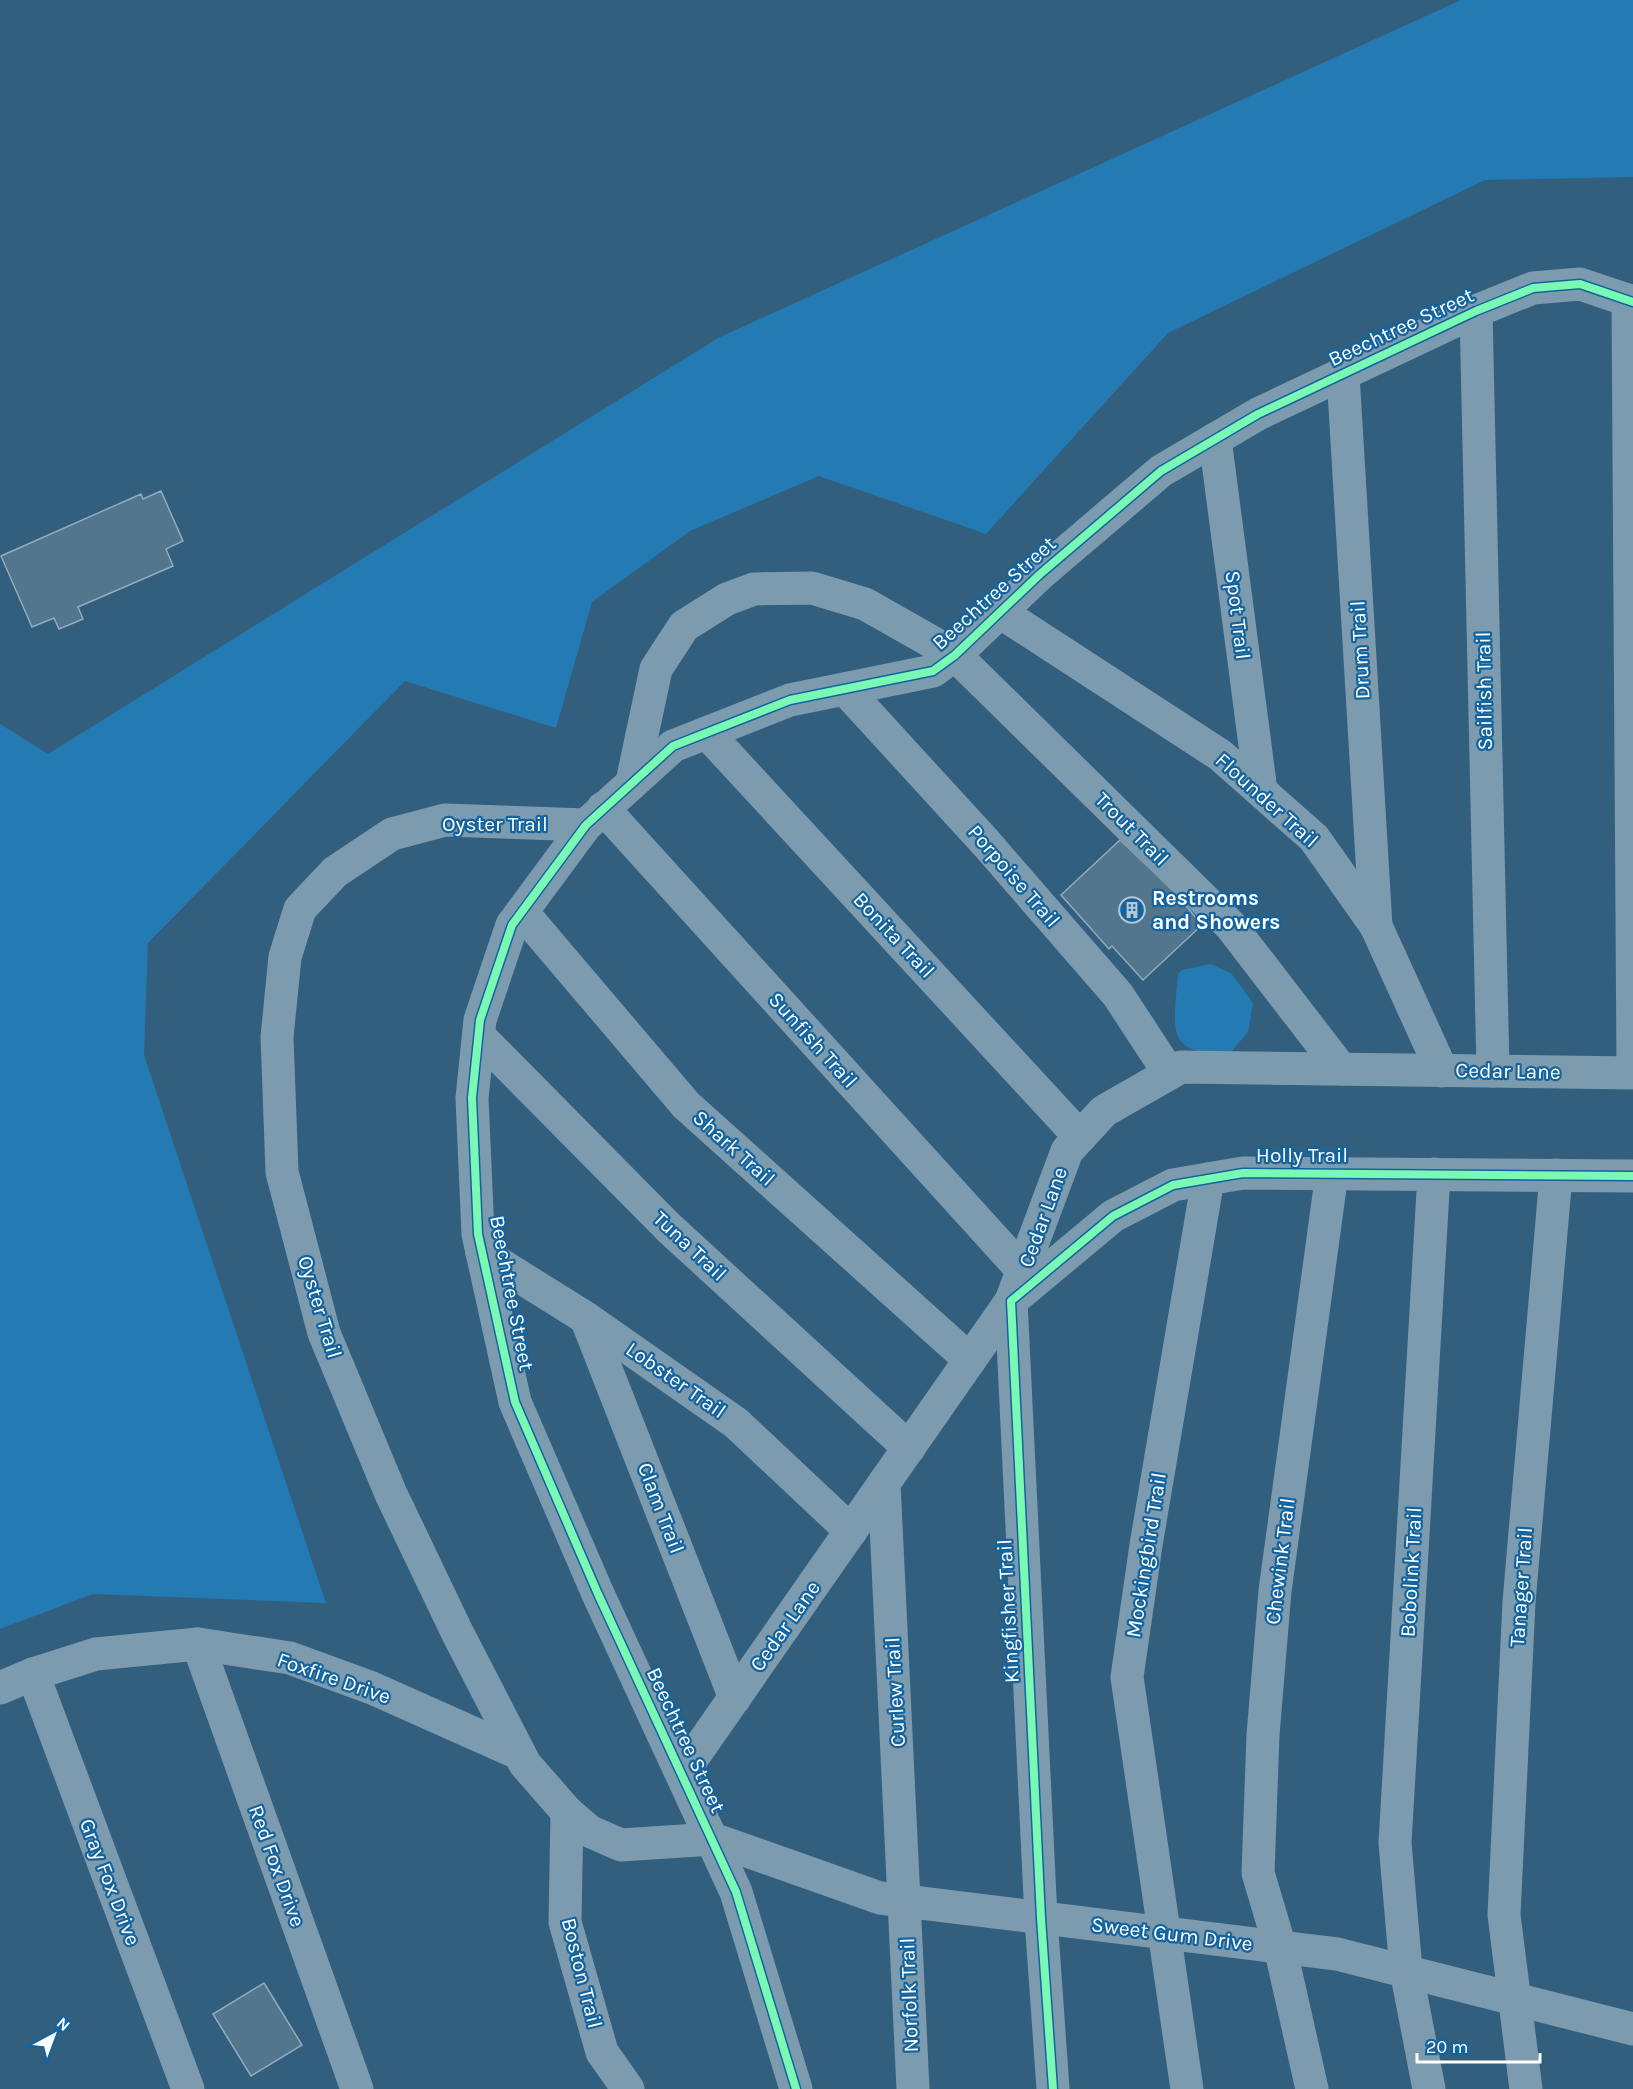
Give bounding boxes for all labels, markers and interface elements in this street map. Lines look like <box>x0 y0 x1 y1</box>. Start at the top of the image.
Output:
street label: Beechtree Street <box>1324 283 1478 371</box>
street label: Beechtree Street <box>927 531 1061 655</box>
street label: Spot Trail <box>1221 569 1255 661</box>
street label: Drum Trail <box>1345 600 1375 700</box>
street label: Sailfish Trail <box>1471 631 1497 751</box>
street label: Flounder Trail <box>1211 748 1323 852</box>
street label: Trout Trail <box>1090 787 1174 871</box>
street label: Oyster Trail <box>442 812 548 836</box>
street label: Porpoise Trail <box>963 820 1065 932</box>
place label: Restrooms and Showers <box>1152 886 1280 934</box>
street label: Bonita Trail <box>848 887 940 983</box>
building icon: Restrooms and Showers <box>1117 895 1147 925</box>
street label: Sunfish Trail <box>764 987 862 1093</box>
street label: Cedar Lane <box>1455 1058 1561 1084</box>
street label: Shark Trail <box>688 1105 780 1191</box>
street label: Holly Trail <box>1256 1143 1348 1167</box>
street label: Cedar Lane <box>1014 1164 1072 1270</box>
street label: Tuna Trail <box>648 1206 732 1286</box>
street label: Beechtree Street <box>485 1213 539 1373</box>
street label: Oyster Trail <box>293 1253 347 1361</box>
street label: Lobster Trail <box>621 1337 731 1423</box>
street label: Clam Trail <box>633 1459 689 1557</box>
street label: Mockingbird Trail <box>1121 1471 1171 1639</box>
street label: Chewink Trail <box>1260 1496 1300 1626</box>
street label: Bobolink Trail <box>1396 1506 1426 1638</box>
street label: Tanager Trail <box>1505 1526 1537 1648</box>
street label: Kingfisher Trail <box>992 1538 1024 1684</box>
street label: Cedar Lane <box>745 1576 825 1676</box>
street label: Curlew Trail <box>880 1636 910 1748</box>
street label: Foxfire Drive <box>274 1647 394 1709</box>
street label: Beechtree Street <box>642 1663 730 1817</box>
street label: Red Fox Drive <box>244 1802 310 1930</box>
street label: Gray Fox Drive <box>75 1815 145 1949</box>
street label: Sweet Gum Drive <box>1090 1912 1254 1956</box>
street label: Boston Trail <box>557 1915 607 2031</box>
street label: Norfolk Trail <box>895 1937 923 2053</box>
north arrow <box>24 2005 84 2065</box>
text: N <box>53 2013 74 2035</box>
scale bar <box>1417 2026 1540 2064</box>
text: 20 m <box>1426 2036 1468 2058</box>

